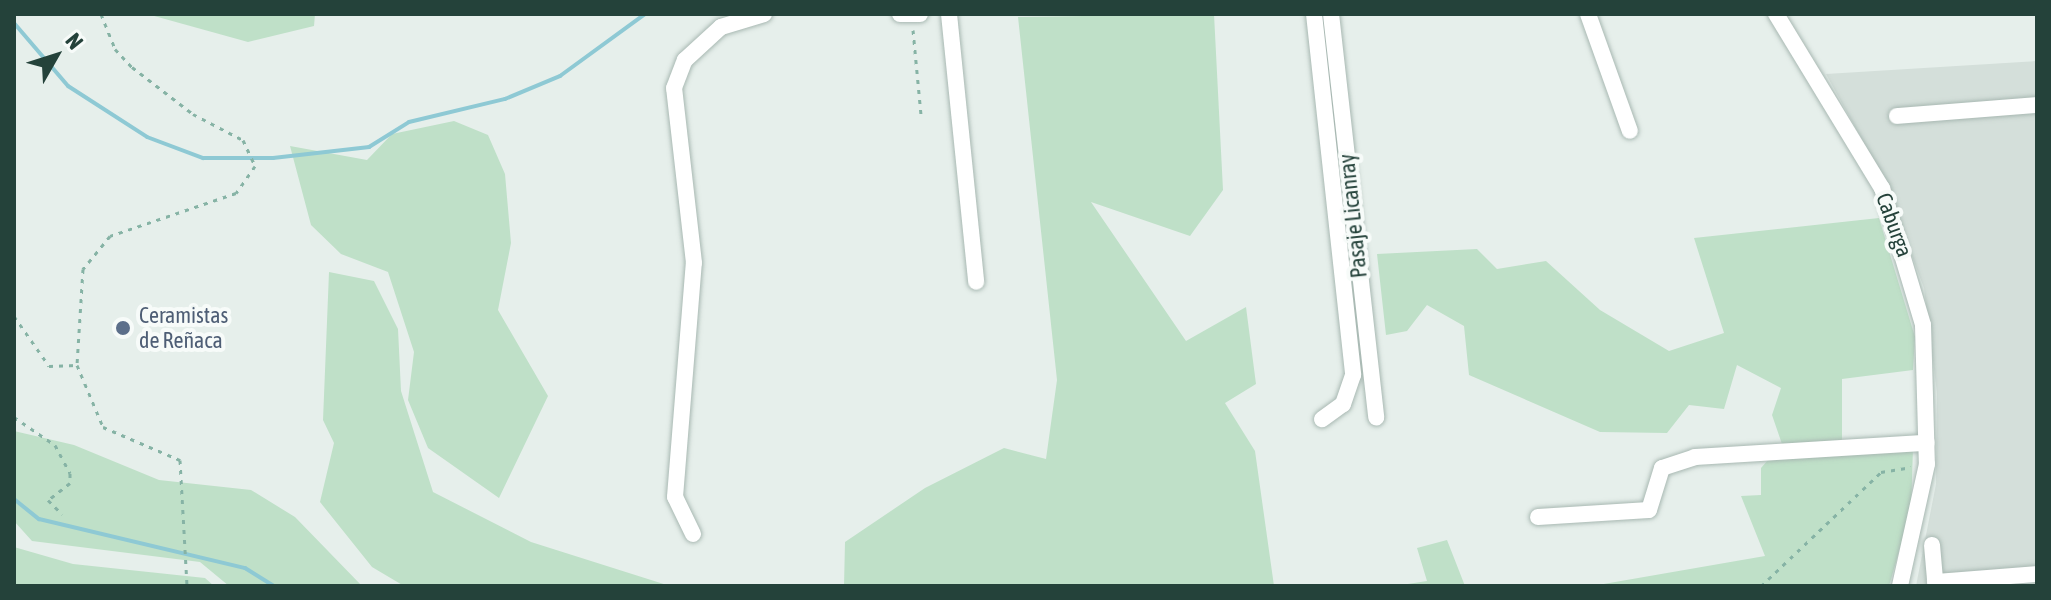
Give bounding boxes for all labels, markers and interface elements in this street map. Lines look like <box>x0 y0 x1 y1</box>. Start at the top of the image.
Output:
north arrow <box>16 16 96 96</box>
text: N <box>60 28 89 54</box>
street label: Pasaje Licanray <box>1333 153 1373 279</box>
street label: Caburga <box>1870 189 1918 261</box>
place label: Ceramistas de Reñaca <box>139 302 228 354</box>
marker: Ceramistas de Reñaca <box>114 319 132 337</box>

